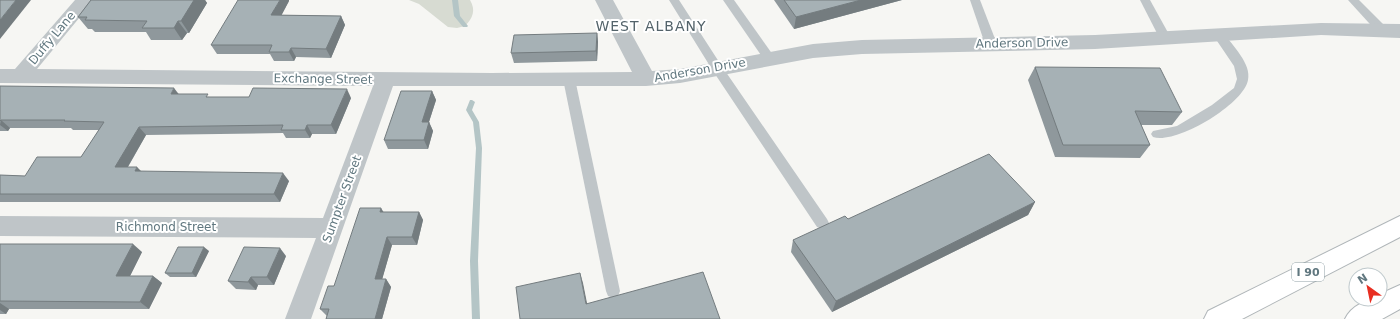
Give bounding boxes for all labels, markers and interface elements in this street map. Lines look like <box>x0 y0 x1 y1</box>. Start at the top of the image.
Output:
street label: Duffy Lane <box>26 9 78 67</box>
district label: WEST ALBANY <box>595 18 707 34</box>
street label: Anderson Drive <box>976 35 1068 51</box>
street label: Anderson Drive <box>653 55 747 85</box>
street label: Exchange Street <box>273 71 373 87</box>
street label: Sumpter Street <box>320 153 364 245</box>
street label: Richmond Street <box>116 220 216 234</box>
road number: I 90 <box>1292 263 1324 281</box>
north arrow <box>1348 267 1388 307</box>
text: N <box>1355 271 1370 287</box>

